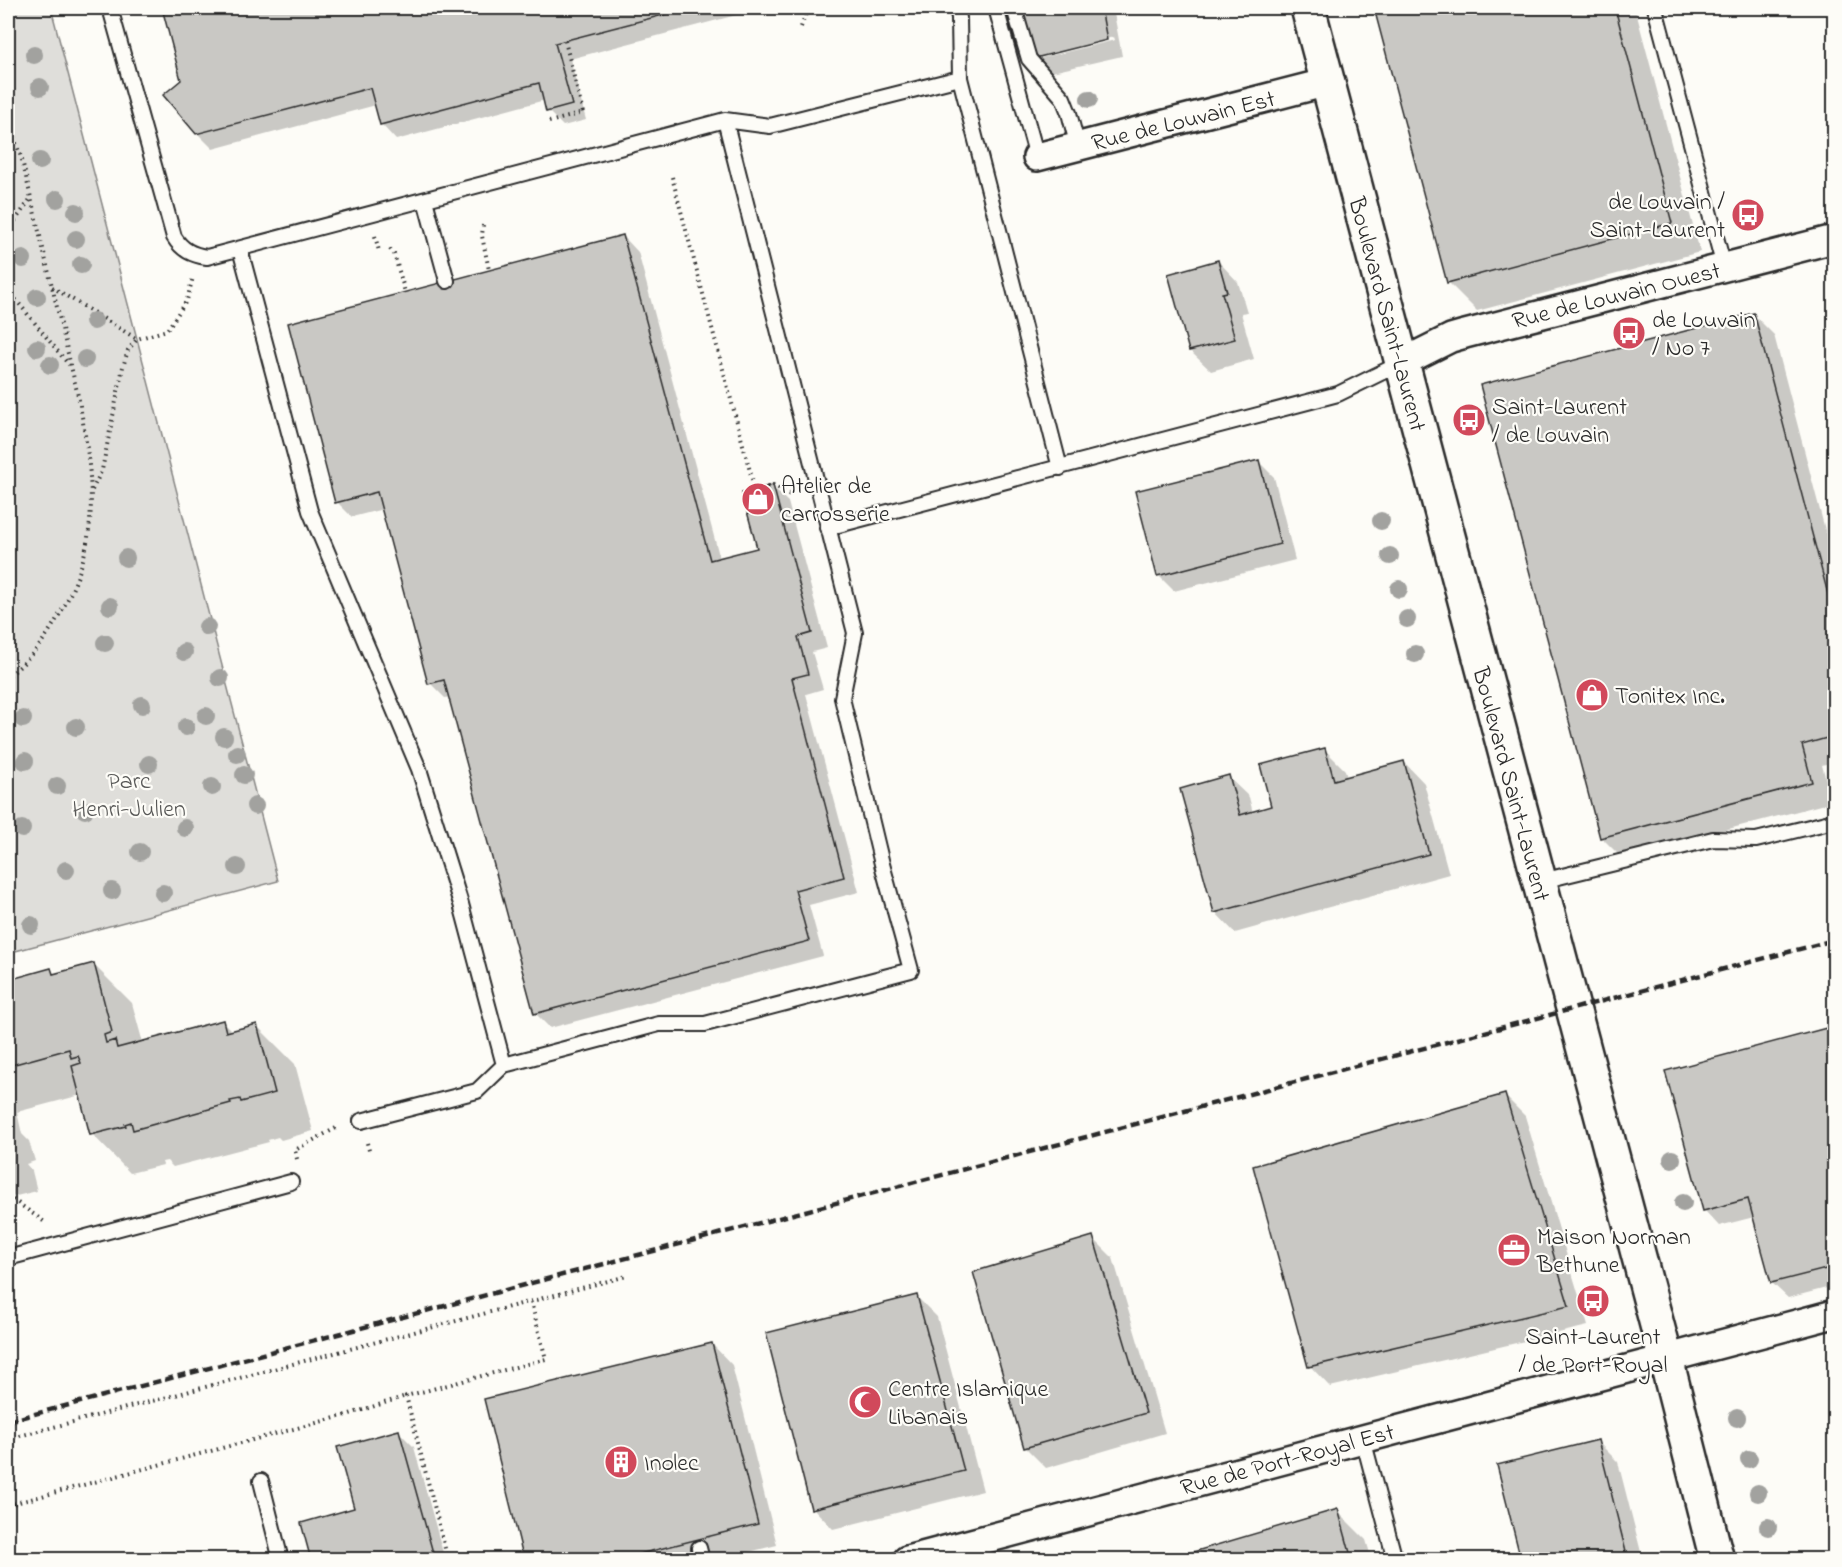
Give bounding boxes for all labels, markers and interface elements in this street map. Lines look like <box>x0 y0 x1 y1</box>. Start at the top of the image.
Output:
street label: Rue de Louvain Est <box>1088 83 1279 162</box>
place label: de Louvain / Saint-Laurent <box>1590 186 1726 249</box>
street label: Boulevard Saint-Laurent <box>1337 193 1434 436</box>
bus stop icon: de Louvain / Saint-Laurent <box>1730 197 1766 233</box>
street label: Rue de Louvain Ouest <box>1509 255 1725 340</box>
place label: de Louvain / No 7 <box>1652 304 1756 367</box>
bus stop icon: de Louvain / No 7 <box>1611 315 1647 351</box>
place label: Saint-Laurent / de Louvain <box>1492 391 1627 454</box>
bus stop icon: Saint-Laurent / de Louvain <box>1451 402 1487 438</box>
place label: Atelier de carrosserie <box>781 470 890 533</box>
shop icon: Atelier de carrosserie <box>740 481 776 517</box>
street label: Boulevard Saint-Laurent <box>1461 663 1558 906</box>
shop icon: Tonitex Inc. <box>1574 677 1610 713</box>
place label: Tonitex Inc. <box>1615 680 1725 715</box>
park label: Parc Henri-Julien <box>72 765 186 828</box>
place label: Maison Norman Bethune <box>1536 1221 1691 1284</box>
office icon: Maison Norman Bethune <box>1496 1232 1532 1268</box>
bus stop icon: Saint-Laurent / de Port-Royal <box>1575 1283 1611 1319</box>
place label: Saint-Laurent / de Port-Royal <box>1518 1321 1668 1385</box>
place label: Centre Islamique Libanais <box>888 1373 1048 1436</box>
mosque icon: Centre Islamique Libanais <box>847 1384 883 1420</box>
street label: Rue de Port-Royal Est <box>1177 1416 1399 1508</box>
building icon: Inolec <box>603 1444 639 1480</box>
place label: Inolec <box>644 1447 699 1482</box>

